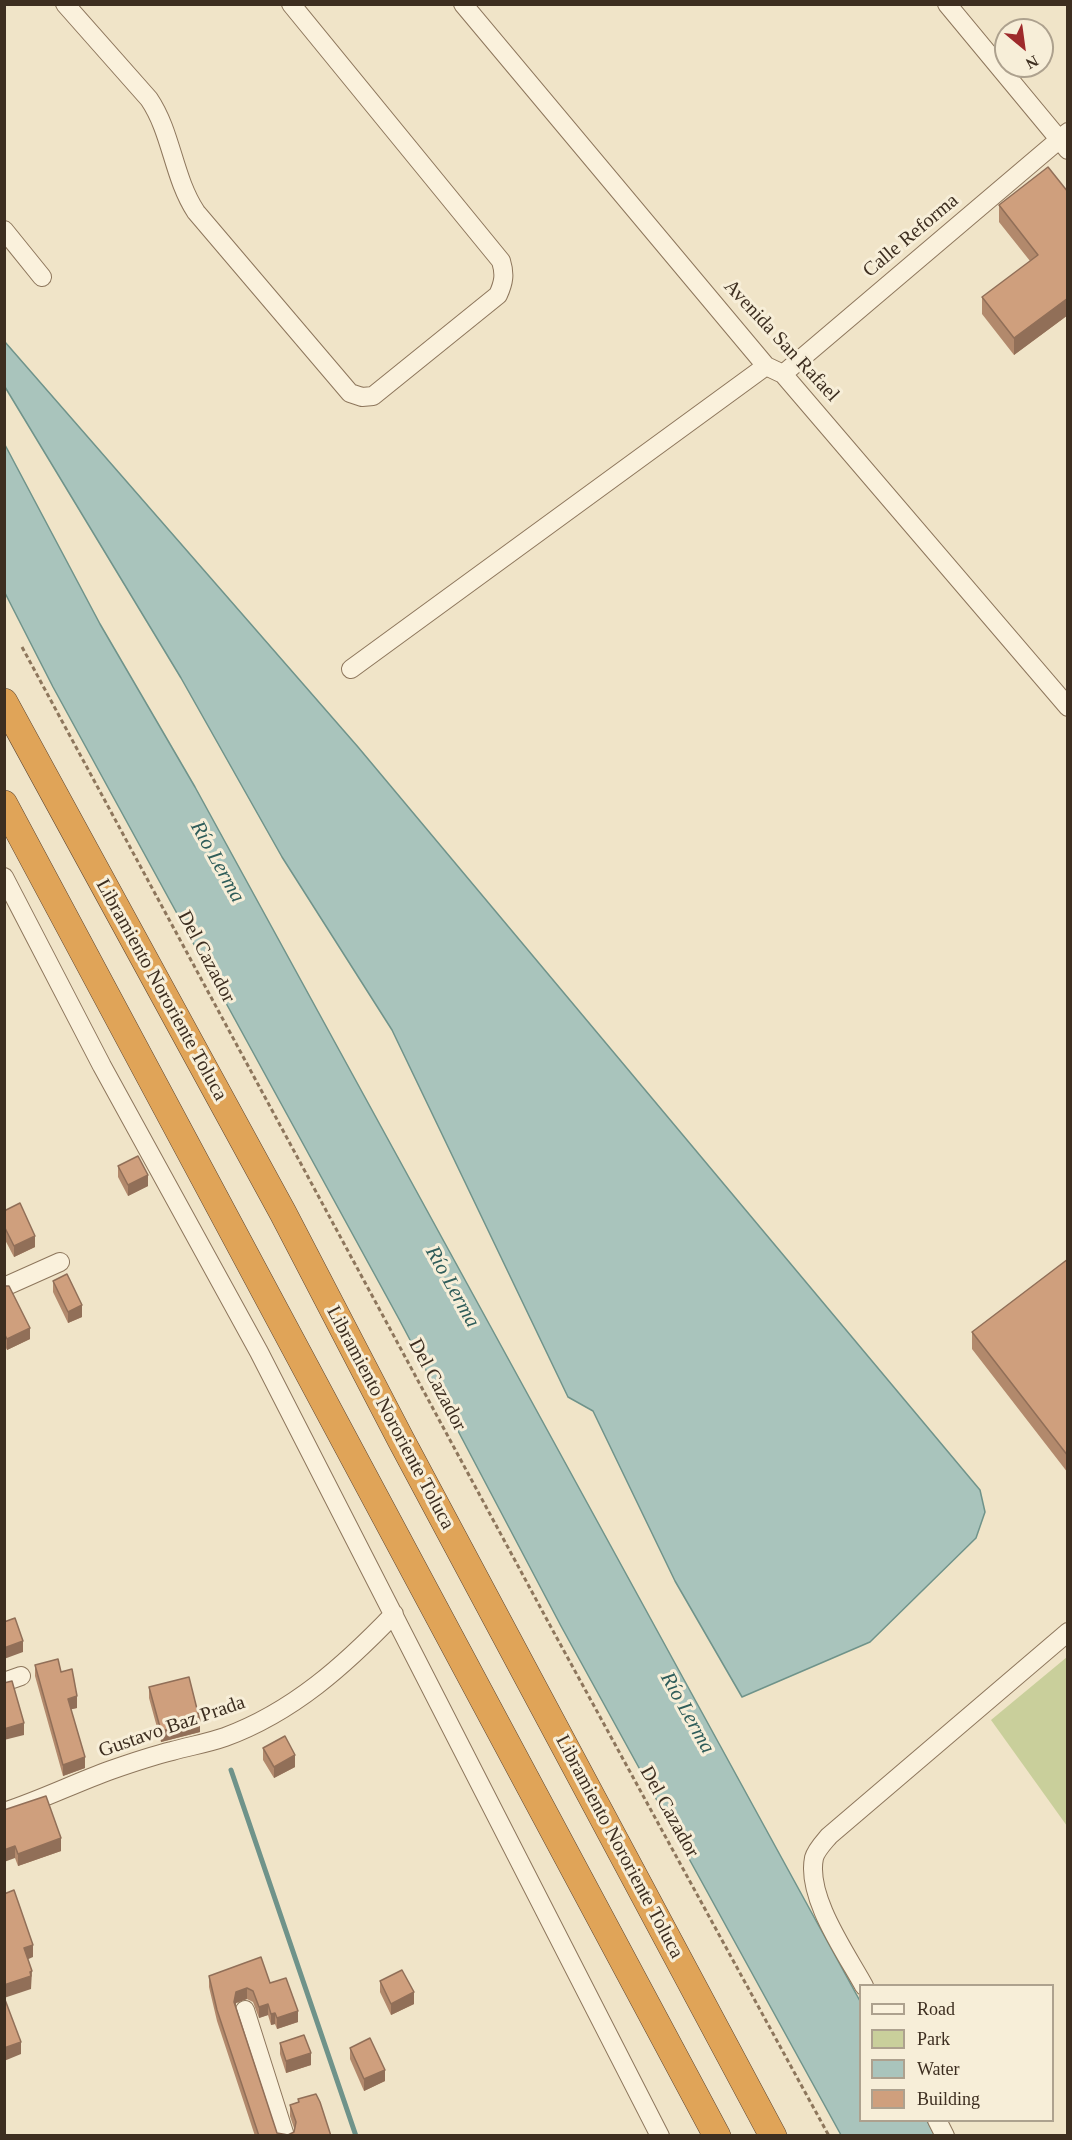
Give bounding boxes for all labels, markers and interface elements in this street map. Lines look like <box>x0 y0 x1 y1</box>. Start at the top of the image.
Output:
north arrow <box>994 18 1054 78</box>
text: N <box>1023 52 1041 73</box>
street label: Calle Reforma <box>858 189 964 283</box>
street label: Avenida San Rafael <box>718 275 844 407</box>
water label: Río Lerma <box>184 817 250 907</box>
street label: Libramiento Nororiente Toluca <box>90 875 232 1105</box>
street label: Del Cazador <box>172 907 240 1007</box>
water label: Río Lerma <box>419 1242 485 1332</box>
street label: Libramiento Nororiente Toluca <box>321 1302 459 1534</box>
street label: Del Cazador <box>403 1335 471 1435</box>
water label: Río Lerma <box>654 1668 720 1758</box>
street label: Gustavo Baz Prada <box>96 1691 248 1763</box>
street label: Libramiento Nororiente Toluca <box>550 1731 688 1963</box>
street label: Del Cazador <box>634 1762 704 1862</box>
legend <box>859 1984 1054 2122</box>
text: Road <box>917 1999 955 2019</box>
text: Park <box>917 2029 950 2049</box>
text: Water <box>917 2059 960 2079</box>
text: Building <box>917 2089 980 2109</box>

